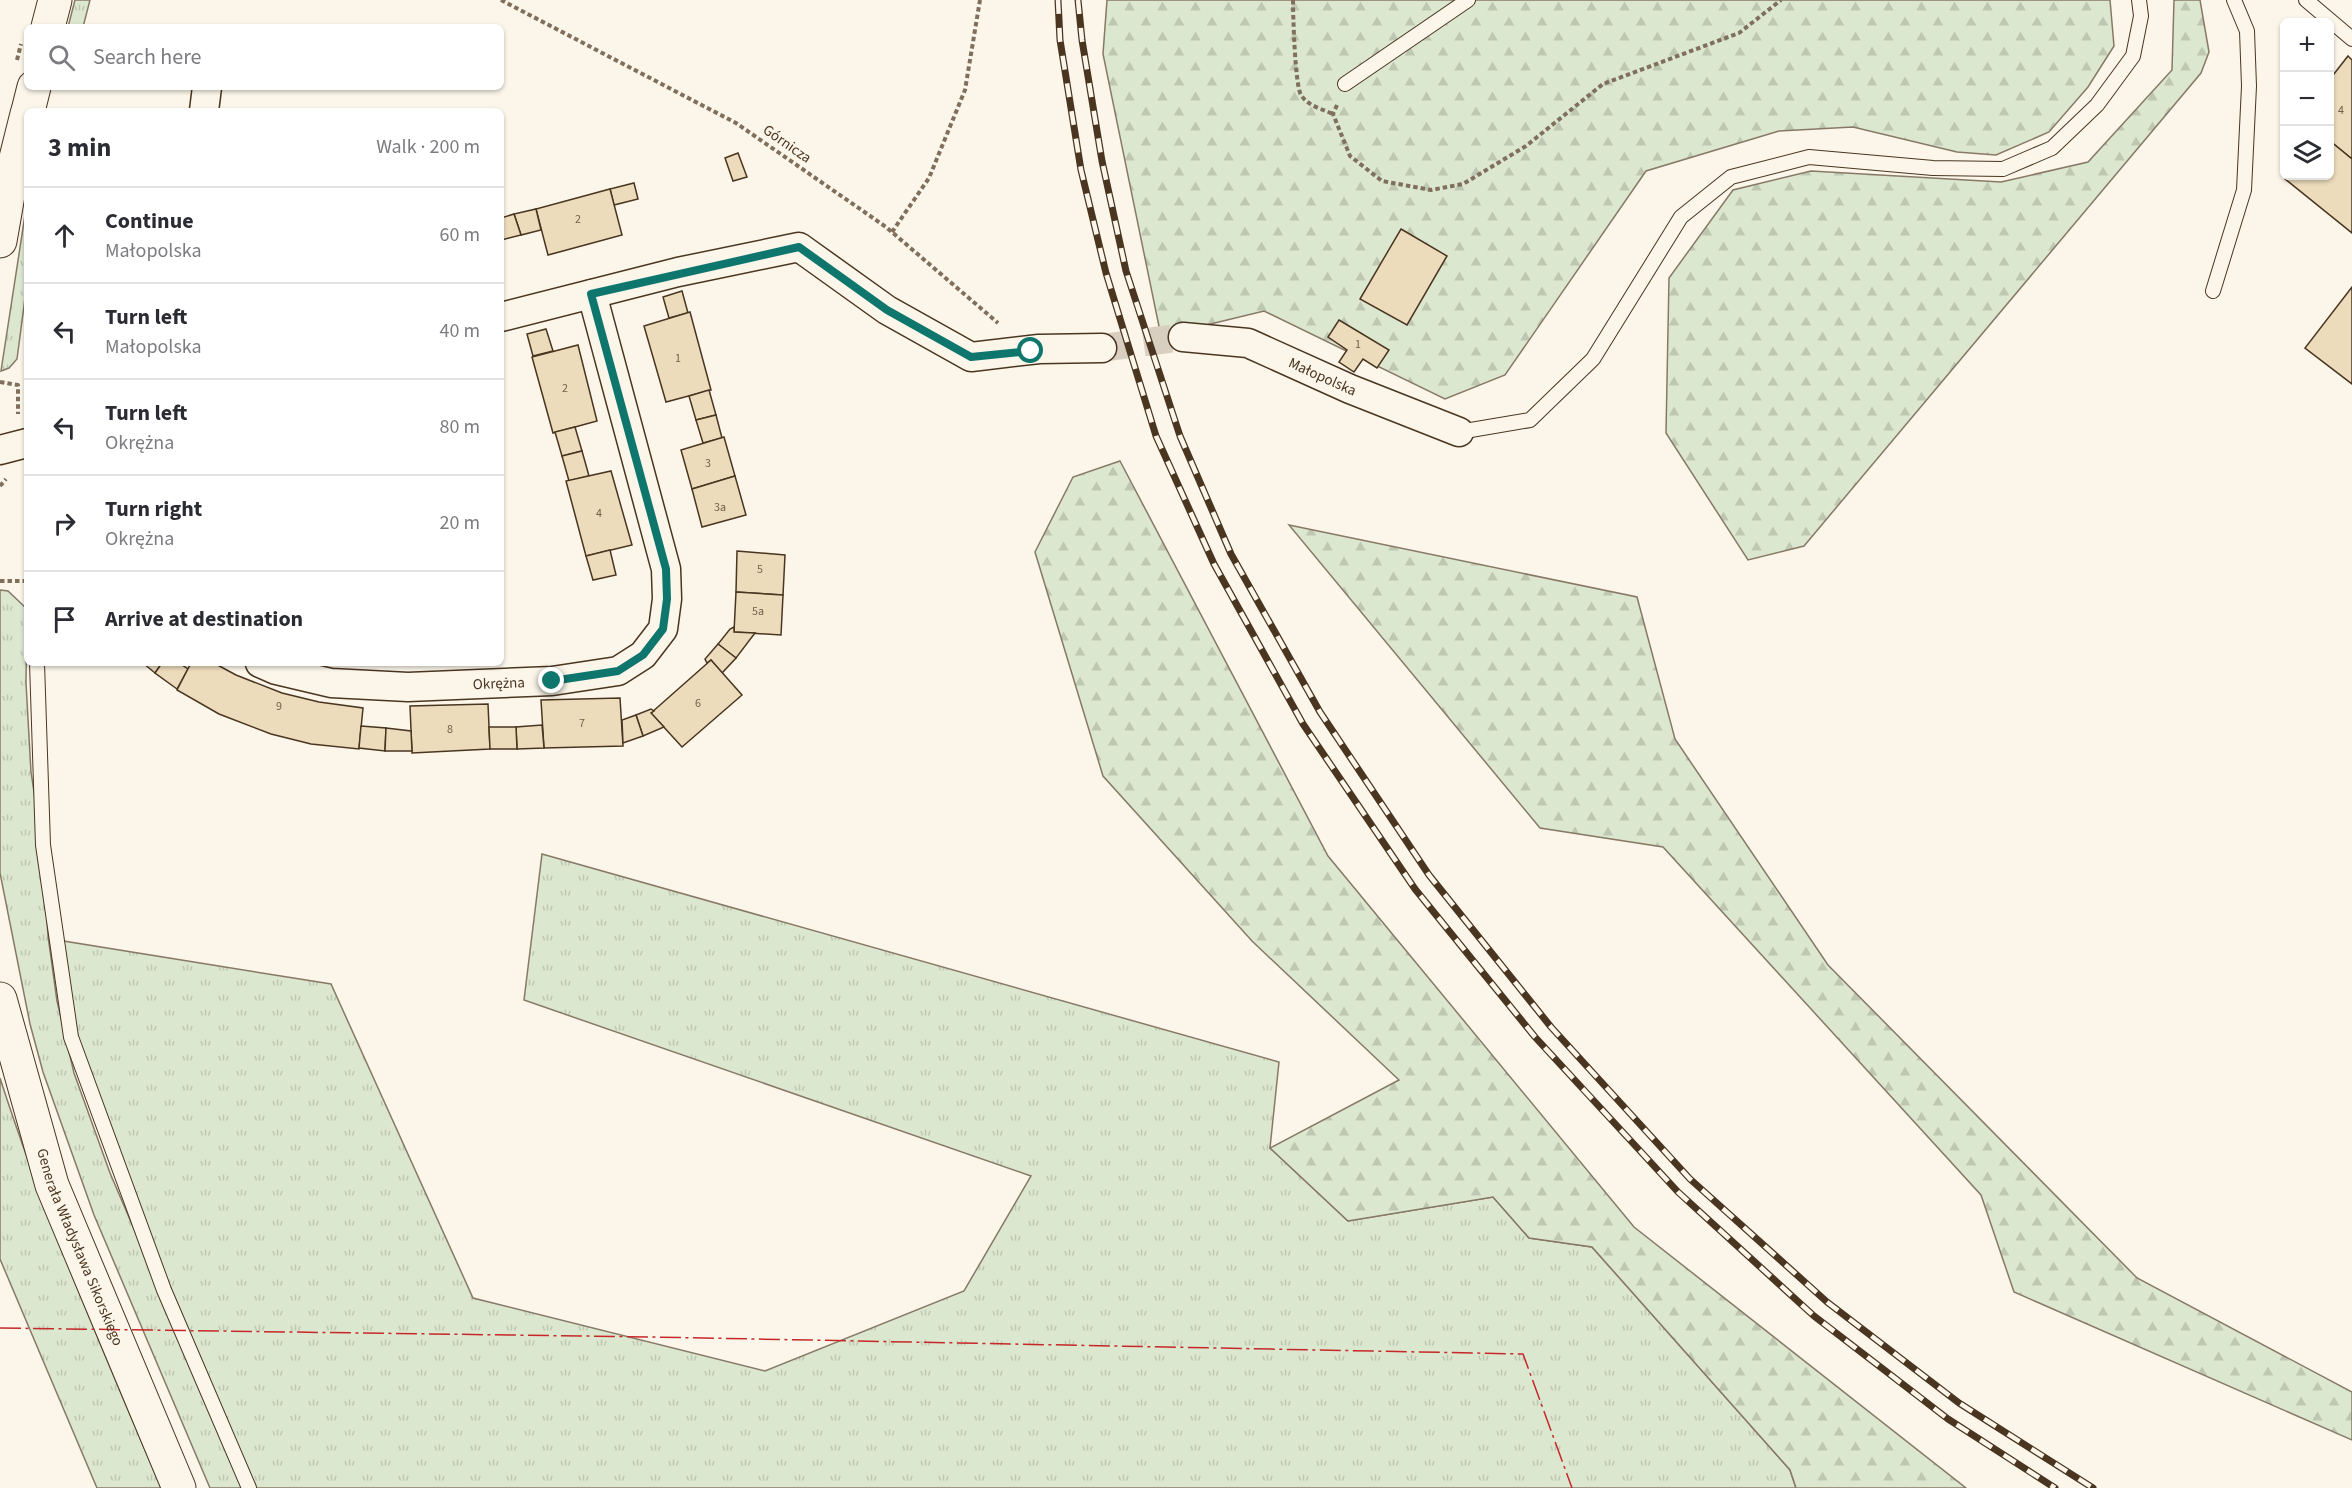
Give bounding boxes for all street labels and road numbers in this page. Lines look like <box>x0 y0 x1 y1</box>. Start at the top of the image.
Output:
street label: Górnicza <box>758 120 816 168</box>
street label: Małopolska <box>1285 352 1360 401</box>
street label: Okrężna <box>472 672 525 695</box>
street label: Generała Władysława Sikorskiego <box>32 1146 129 1349</box>

